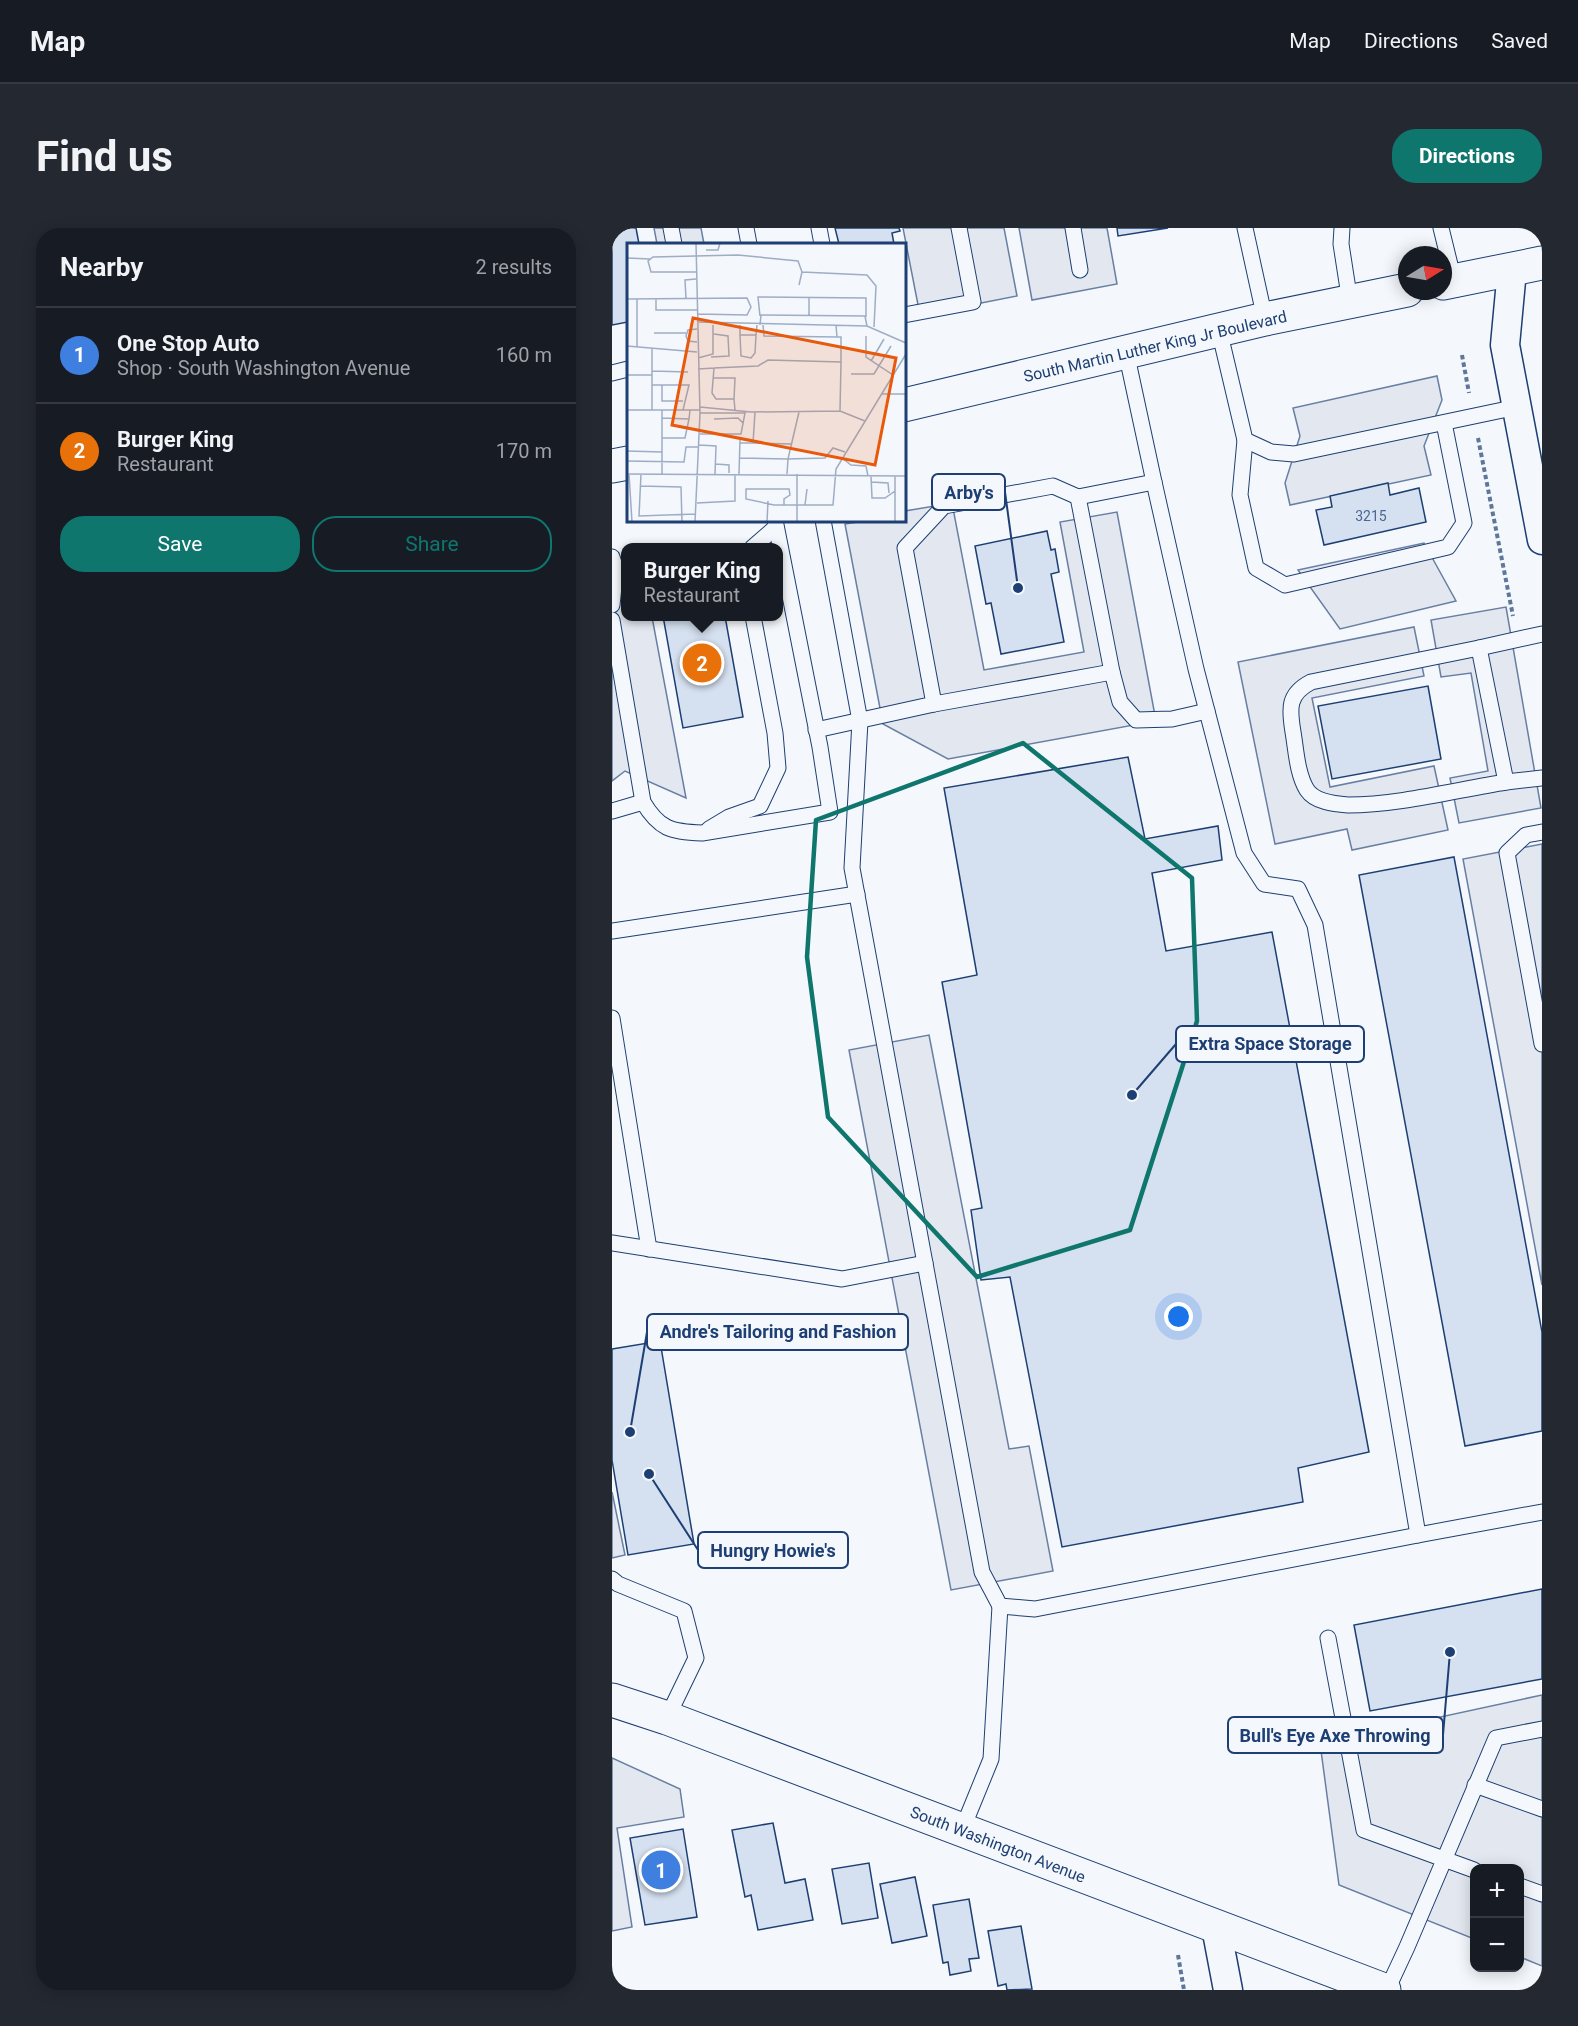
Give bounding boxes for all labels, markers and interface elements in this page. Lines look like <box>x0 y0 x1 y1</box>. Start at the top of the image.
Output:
text: Map <box>30 25 85 58</box>
text: Map <box>1289 29 1331 53</box>
text: Directions <box>1364 29 1458 53</box>
text: Saved <box>1491 29 1548 53</box>
button: Directions <box>1392 129 1542 183</box>
text: Find us <box>36 132 173 181</box>
inset map <box>627 243 906 522</box>
north arrow <box>1398 246 1452 300</box>
text: Nearby <box>60 252 143 282</box>
text: 2 results <box>476 255 552 279</box>
street label: South Martin Luther King Jr Boulevard <box>1022 307 1289 386</box>
text: One Stop Auto <box>117 331 259 356</box>
text: 1 <box>74 343 85 367</box>
text: 160 m <box>496 343 552 367</box>
text: Shop · South Washington Avenue <box>117 356 410 380</box>
text: Burger King <box>117 427 234 452</box>
text: 2 <box>74 439 85 463</box>
text: 170 m <box>496 439 552 463</box>
text: Restaurant <box>117 452 214 476</box>
callout: Arby's <box>932 474 1005 510</box>
text: Arby's <box>944 482 994 503</box>
house number: 3215 <box>1355 508 1387 524</box>
button: Save <box>60 516 300 572</box>
button: Share <box>312 516 552 572</box>
popup <box>621 543 783 621</box>
text: Burger King <box>644 558 760 583</box>
text: Restaurant <box>644 583 740 607</box>
pin: 2 <box>682 640 722 686</box>
callout: Extra Space Storage <box>1176 1026 1364 1062</box>
text: Extra Space Storage <box>1188 1033 1352 1054</box>
your location <box>1164 1302 1193 1331</box>
callout: Andre's Tailoring and Fashion <box>647 1314 908 1350</box>
text: Andre's Tailoring and Fashion <box>660 1321 896 1342</box>
callout: Hungry Howie's <box>698 1532 848 1568</box>
text: Hungry Howie's <box>710 1540 836 1561</box>
callout: Bull's Eye Axe Throwing <box>1228 1717 1443 1753</box>
text: Bull's Eye Axe Throwing <box>1240 1725 1430 1746</box>
street label: South Washington Avenue <box>907 1802 1088 1887</box>
pin: 1 <box>641 1848 680 1892</box>
map controls <box>1470 1864 1524 1972</box>
button: + <box>1470 1864 1524 1918</box>
button: − <box>1470 1918 1524 1972</box>

